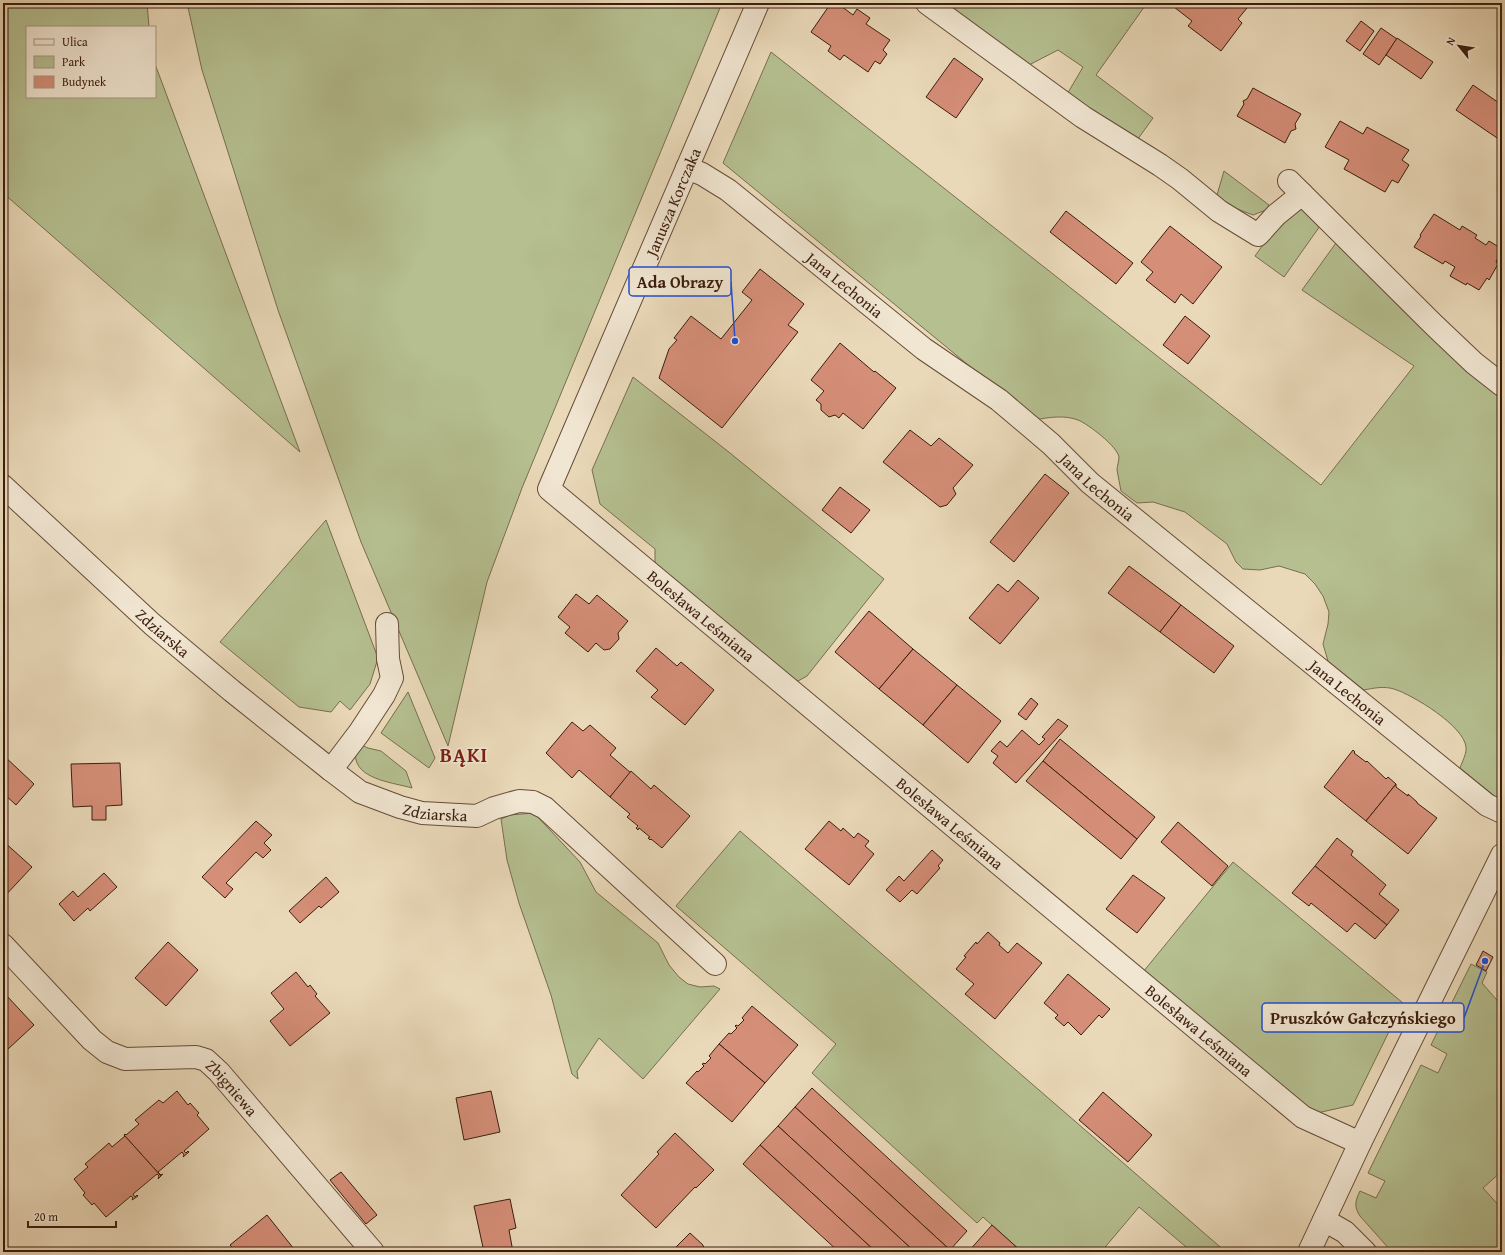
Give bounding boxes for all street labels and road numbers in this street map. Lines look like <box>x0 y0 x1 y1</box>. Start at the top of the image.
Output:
street label: Janusza Korczaka <box>639 144 707 262</box>
street label: Jana Lechonia <box>799 245 889 324</box>
street label: Jana Lechonia <box>1053 446 1140 527</box>
street label: Bolesława Leśmiana <box>642 564 760 668</box>
street label: Zdziarska <box>130 603 196 663</box>
street label: Jana Lechonia <box>1303 652 1392 731</box>
street label: Bolesława Leśmiana <box>891 771 1009 875</box>
street label: Zdziarska <box>400 796 468 827</box>
street label: Bolesława Leśmiana <box>1140 979 1258 1083</box>
street label: Zbigniewa <box>200 1053 264 1122</box>

